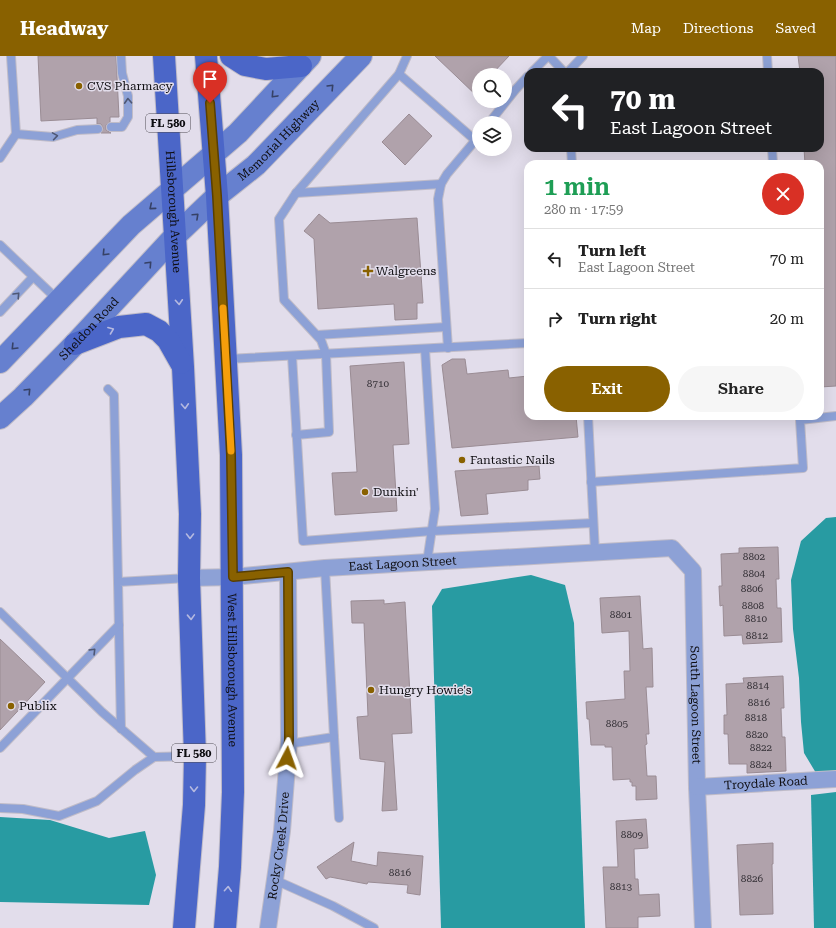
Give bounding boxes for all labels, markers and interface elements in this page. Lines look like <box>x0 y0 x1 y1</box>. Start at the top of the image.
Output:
text: Headway <box>20 17 109 40</box>
text: Map <box>631 20 661 36</box>
text: Directions <box>683 20 753 36</box>
text: Saved <box>775 20 816 36</box>
pin <box>193 62 227 103</box>
icon: arrive <box>199 68 221 90</box>
map controls <box>472 68 512 156</box>
button: search <box>472 68 512 108</box>
place label: CVS Pharmacy <box>87 79 174 93</box>
marker: CVS Pharmacy <box>74 81 84 91</box>
text: 70 m <box>610 83 675 116</box>
one-way arrow <box>326 84 334 92</box>
icon: left <box>544 84 596 136</box>
one-way arrow <box>272 90 279 98</box>
street label: Memorial Highway <box>235 96 323 184</box>
one-way arrow <box>123 98 132 104</box>
road number: FL 580 <box>146 114 190 132</box>
button: layers <box>472 116 512 156</box>
text: East Lagoon Street <box>610 117 772 138</box>
one-way arrow <box>52 132 58 141</box>
street label: Hillsborough Avenue <box>163 150 184 274</box>
text: 1 min <box>544 173 610 201</box>
button: close <box>762 173 804 215</box>
text: 280 m · 17:59 <box>544 202 623 217</box>
one-way arrow <box>149 203 156 210</box>
one-way arrow <box>191 213 199 221</box>
text: Turn left <box>578 242 646 260</box>
one-way arrow <box>102 248 109 256</box>
icon: left <box>544 248 566 270</box>
text: 70 m <box>770 250 804 268</box>
text: East Lagoon Street <box>578 260 695 275</box>
one-way arrow <box>144 261 151 269</box>
place label: Walgreens <box>376 264 436 278</box>
marker: Walgreens <box>363 266 373 276</box>
one-way arrow <box>12 292 19 300</box>
street label: Sheldon Road <box>56 294 122 363</box>
one-way arrow <box>175 300 183 306</box>
icon: right <box>544 308 566 330</box>
text: Turn right <box>578 310 657 328</box>
text: 20 m <box>770 310 804 328</box>
one-way arrow <box>107 326 114 334</box>
one-way arrow <box>12 342 19 350</box>
button: Exit <box>544 366 670 412</box>
button: Share <box>678 366 804 412</box>
house number: 8710 <box>367 378 390 389</box>
one-way arrow <box>24 389 31 396</box>
one-way arrow <box>180 403 189 409</box>
place label: Fantastic Nails <box>470 453 555 467</box>
marker: Fantastic Nails <box>457 455 467 465</box>
place label: Dunkin' <box>373 485 419 499</box>
marker: Dunkin' <box>360 487 370 497</box>
one-way arrow <box>185 533 194 539</box>
house number: 8802 <box>743 551 766 562</box>
street label: East Lagoon Street <box>348 553 457 574</box>
house number: 8804 <box>743 568 766 579</box>
house number: 8806 <box>741 583 764 594</box>
street label: West Hillsborough Avenue <box>225 593 240 748</box>
house number: 8808 <box>742 600 765 611</box>
house number: 8801 <box>610 609 633 620</box>
house number: 8810 <box>745 613 768 624</box>
one-way arrow <box>187 614 195 620</box>
house number: 8812 <box>746 630 769 641</box>
street label: South Lagoon Street <box>687 645 704 765</box>
one-way arrow <box>88 648 96 656</box>
house number: 8814 <box>747 680 770 691</box>
place label: Hungry Howie's <box>379 683 472 697</box>
marker: Hungry Howie's <box>366 685 376 695</box>
house number: 8816 <box>748 697 771 708</box>
place label: Publix <box>19 699 57 713</box>
marker: Publix <box>6 701 16 711</box>
house number: 8818 <box>745 712 768 723</box>
house number: 8805 <box>606 718 629 729</box>
house number: 8820 <box>746 729 769 740</box>
position arrow <box>266 737 308 779</box>
house number: 8822 <box>750 742 773 753</box>
road number: FL 580 <box>172 744 216 762</box>
house number: 8824 <box>750 759 773 770</box>
street label: Troydale Road <box>724 774 808 792</box>
one-way arrow <box>190 786 198 792</box>
street label: Rocky Creek Drive <box>265 791 292 901</box>
house number: 8809 <box>621 829 644 840</box>
house number: 8816 <box>389 867 412 878</box>
house number: 8826 <box>741 873 764 884</box>
house number: 8813 <box>610 881 633 892</box>
one-way arrow <box>224 886 233 892</box>

